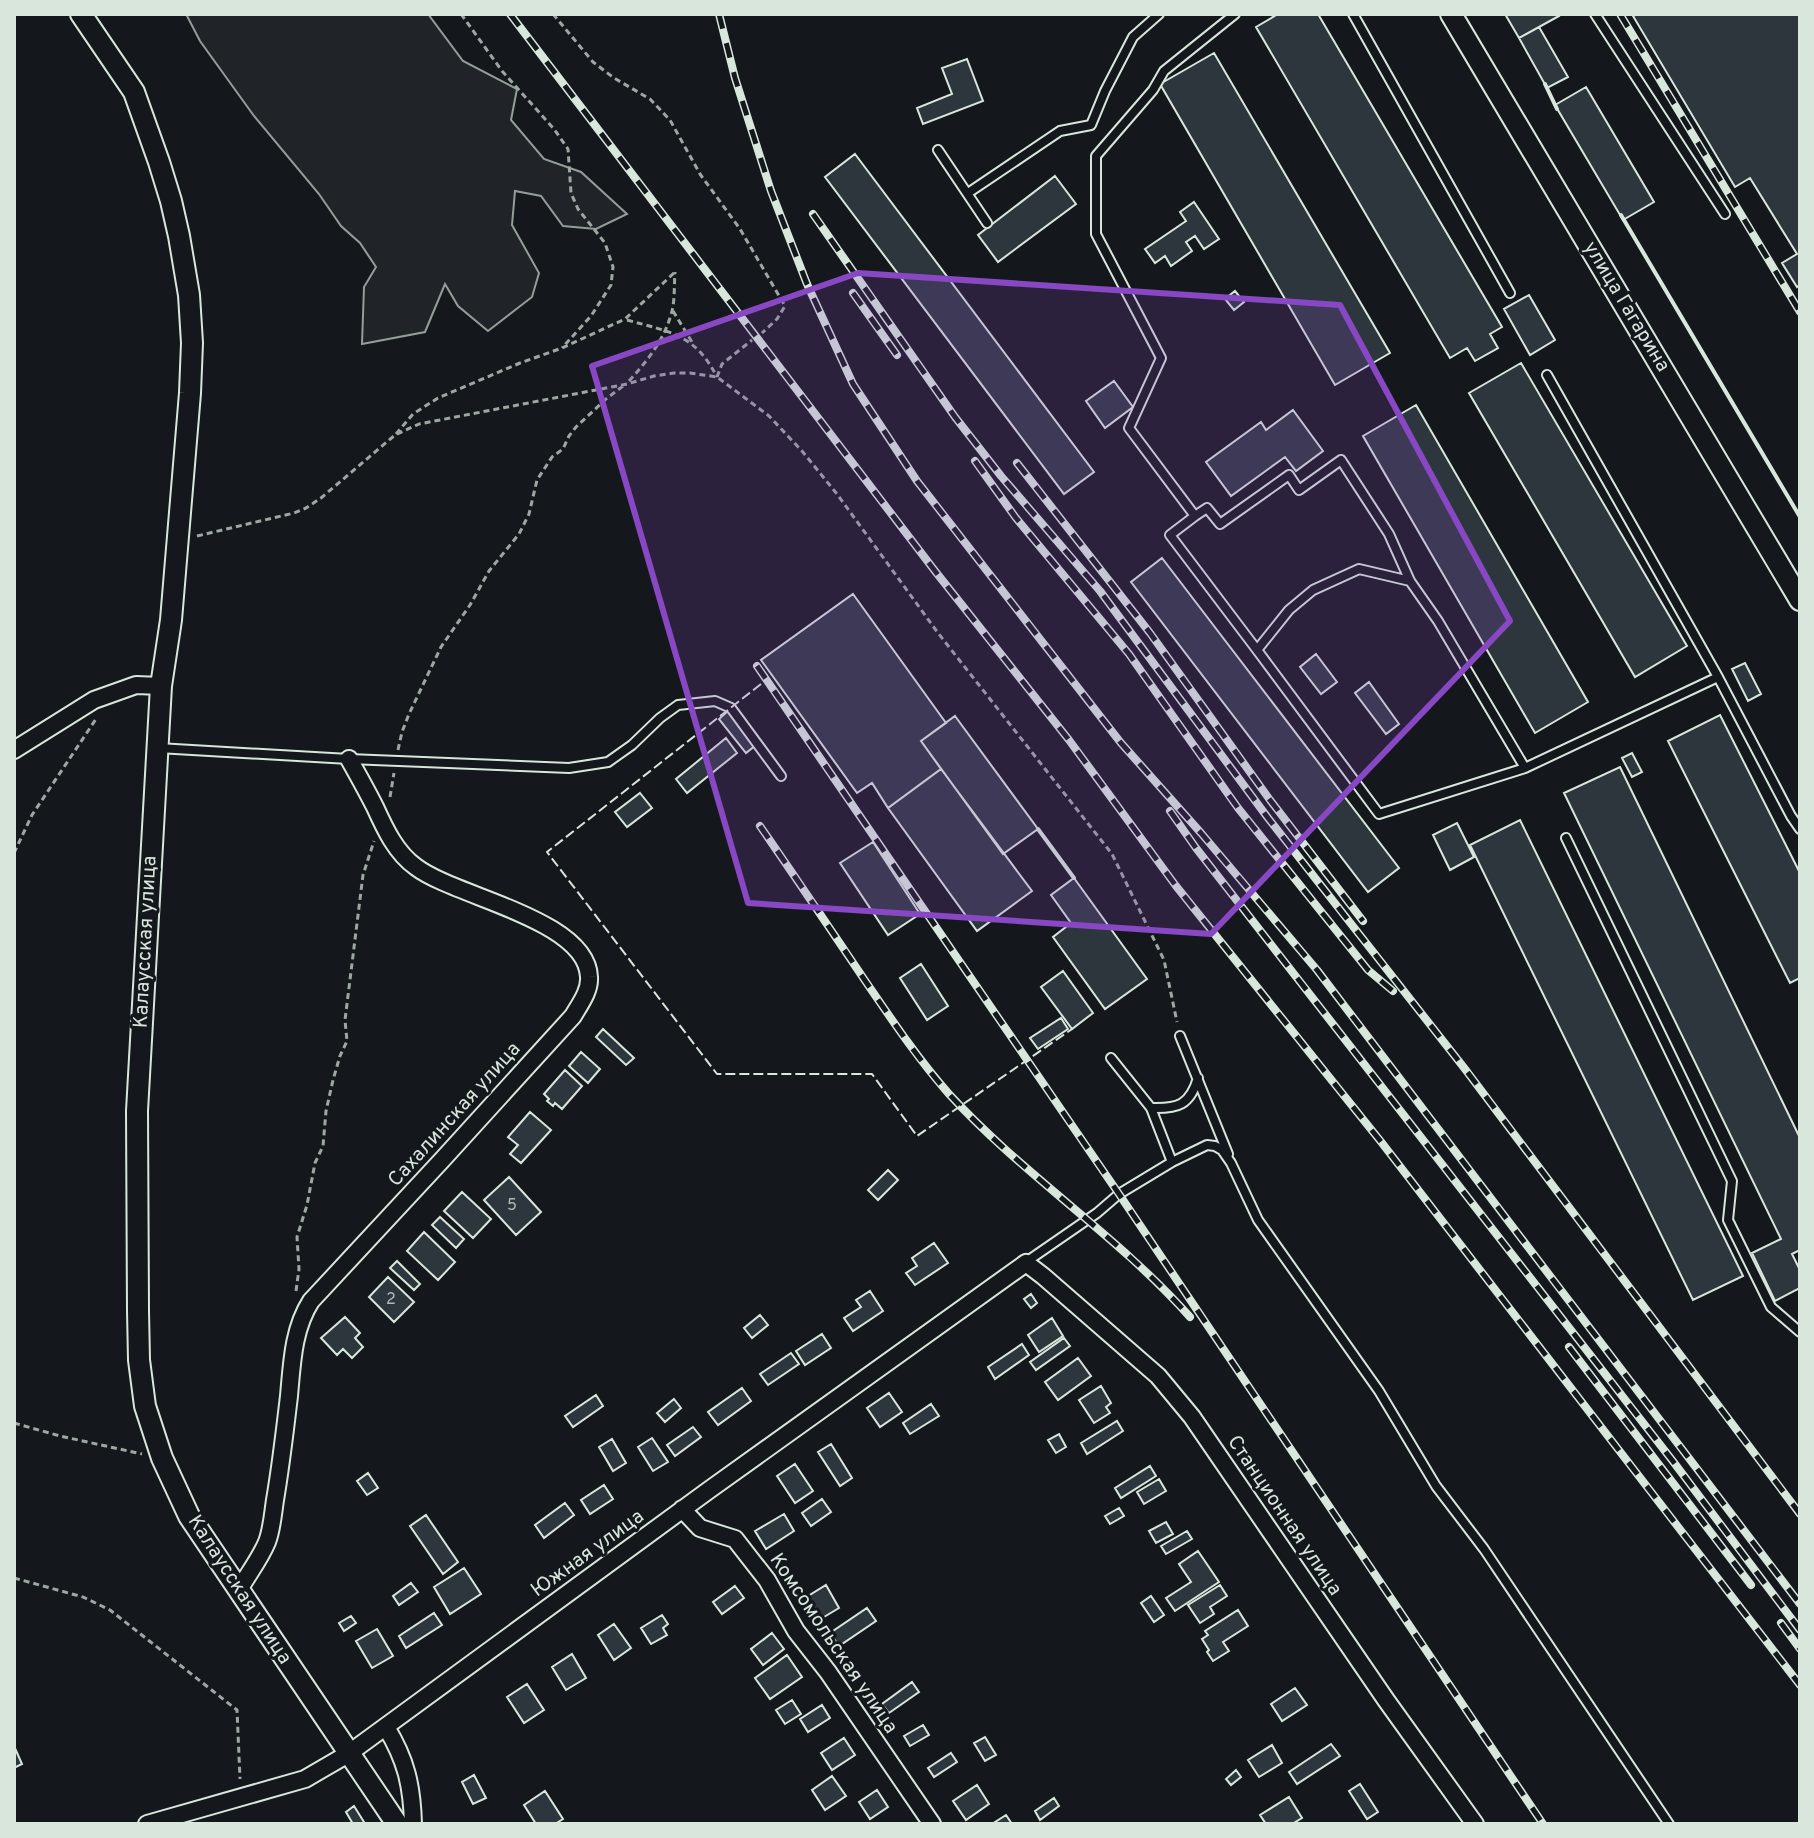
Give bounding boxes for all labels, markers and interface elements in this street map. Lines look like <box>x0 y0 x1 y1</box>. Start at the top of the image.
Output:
street label: улица Гагарина <box>1577 237 1675 377</box>
street label: Калаусская улица <box>128 855 164 1029</box>
street label: Сахалинская улица <box>383 1037 527 1193</box>
house number: 5 <box>507 1196 517 1216</box>
house number: 2 <box>386 1290 396 1310</box>
street label: Станционная улица <box>1221 1431 1347 1601</box>
street label: Южная улица <box>526 1504 650 1604</box>
street label: Калаусская улица <box>181 1510 297 1670</box>
street label: Комсомольская улица <box>763 1549 903 1739</box>

